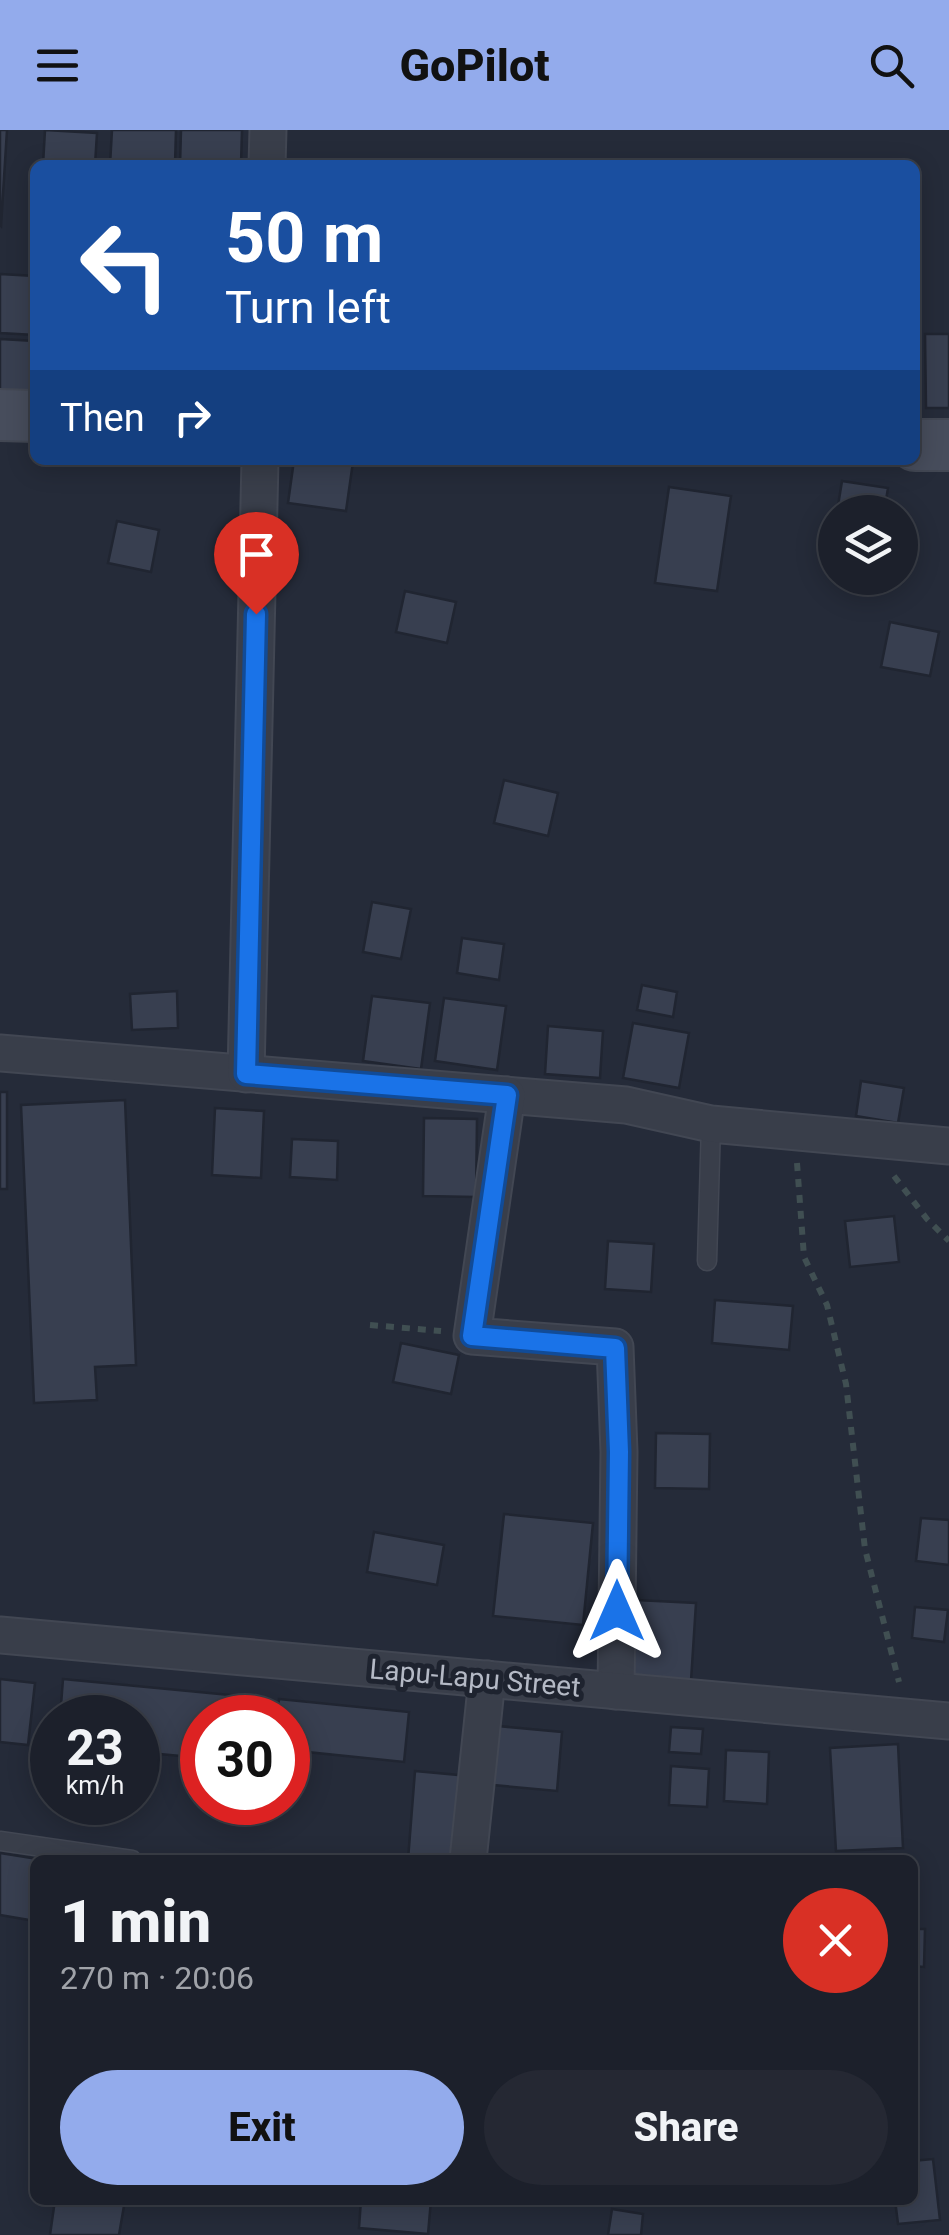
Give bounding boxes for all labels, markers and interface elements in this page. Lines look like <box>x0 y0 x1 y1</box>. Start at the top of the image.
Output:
icon: menu <box>30 38 85 93</box>
icon: search <box>864 38 919 93</box>
text: GoPilot <box>399 39 550 92</box>
text: 50 m <box>225 197 383 279</box>
icon: left <box>60 200 190 330</box>
text: Turn left <box>225 281 391 334</box>
icon: right <box>165 390 220 445</box>
text: Then <box>60 396 145 440</box>
map controls <box>818 495 918 595</box>
button: layers <box>818 495 918 595</box>
pin <box>214 512 299 615</box>
icon: arrive <box>229 527 284 582</box>
position arrow <box>565 1559 669 1663</box>
street label: Lapu-Lapu Street <box>368 1652 582 1704</box>
speed limit sign: 30 <box>180 1695 310 1825</box>
text: 23 <box>66 1719 124 1777</box>
text: km/h <box>66 1771 124 1800</box>
text: 1 min <box>60 1886 211 1957</box>
button: close <box>783 1888 888 1993</box>
text: 270 m · 20:06 <box>60 1959 254 1997</box>
button: Exit <box>60 2070 464 2185</box>
button: Share <box>484 2070 888 2185</box>

